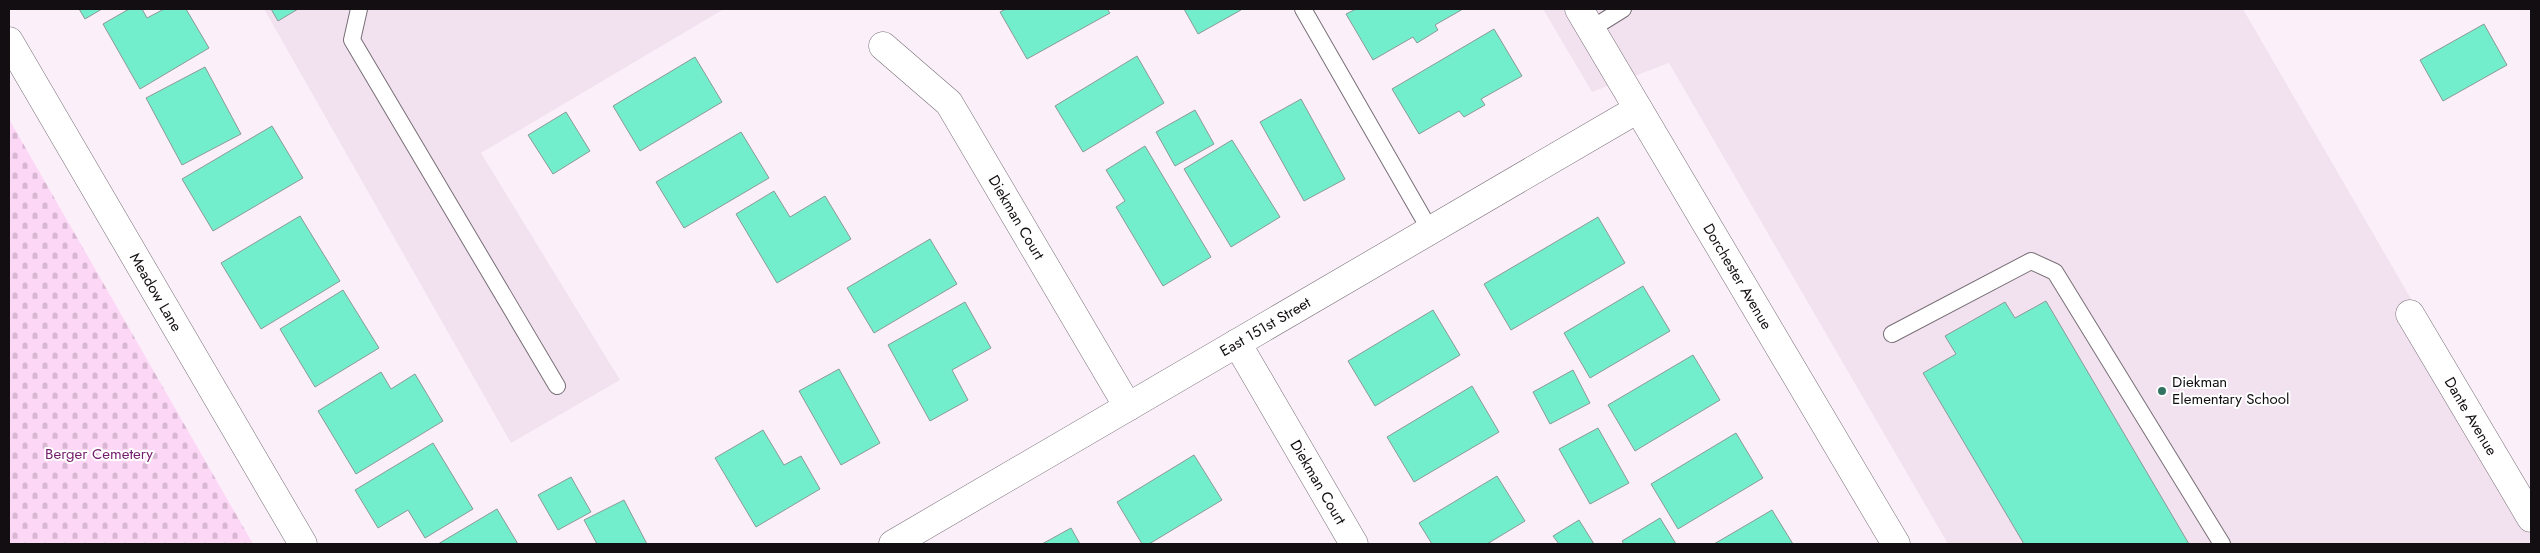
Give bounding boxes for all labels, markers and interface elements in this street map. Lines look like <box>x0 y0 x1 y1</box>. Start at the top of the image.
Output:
street label: Diekman Court <box>983 171 1050 264</box>
street label: Dorchester Avenue <box>1697 219 1778 334</box>
street label: Meadow Lane <box>124 249 188 336</box>
street label: East 151st Street <box>1216 291 1315 362</box>
place label: Diekman Elementary School <box>2172 371 2289 410</box>
street label: Dante Avenue <box>2439 373 2503 460</box>
marker: Diekman Elementary School <box>2156 385 2168 397</box>
street label: Diekman Court <box>1285 436 1352 529</box>
park label: Berger Cemetery <box>45 443 153 465</box>

